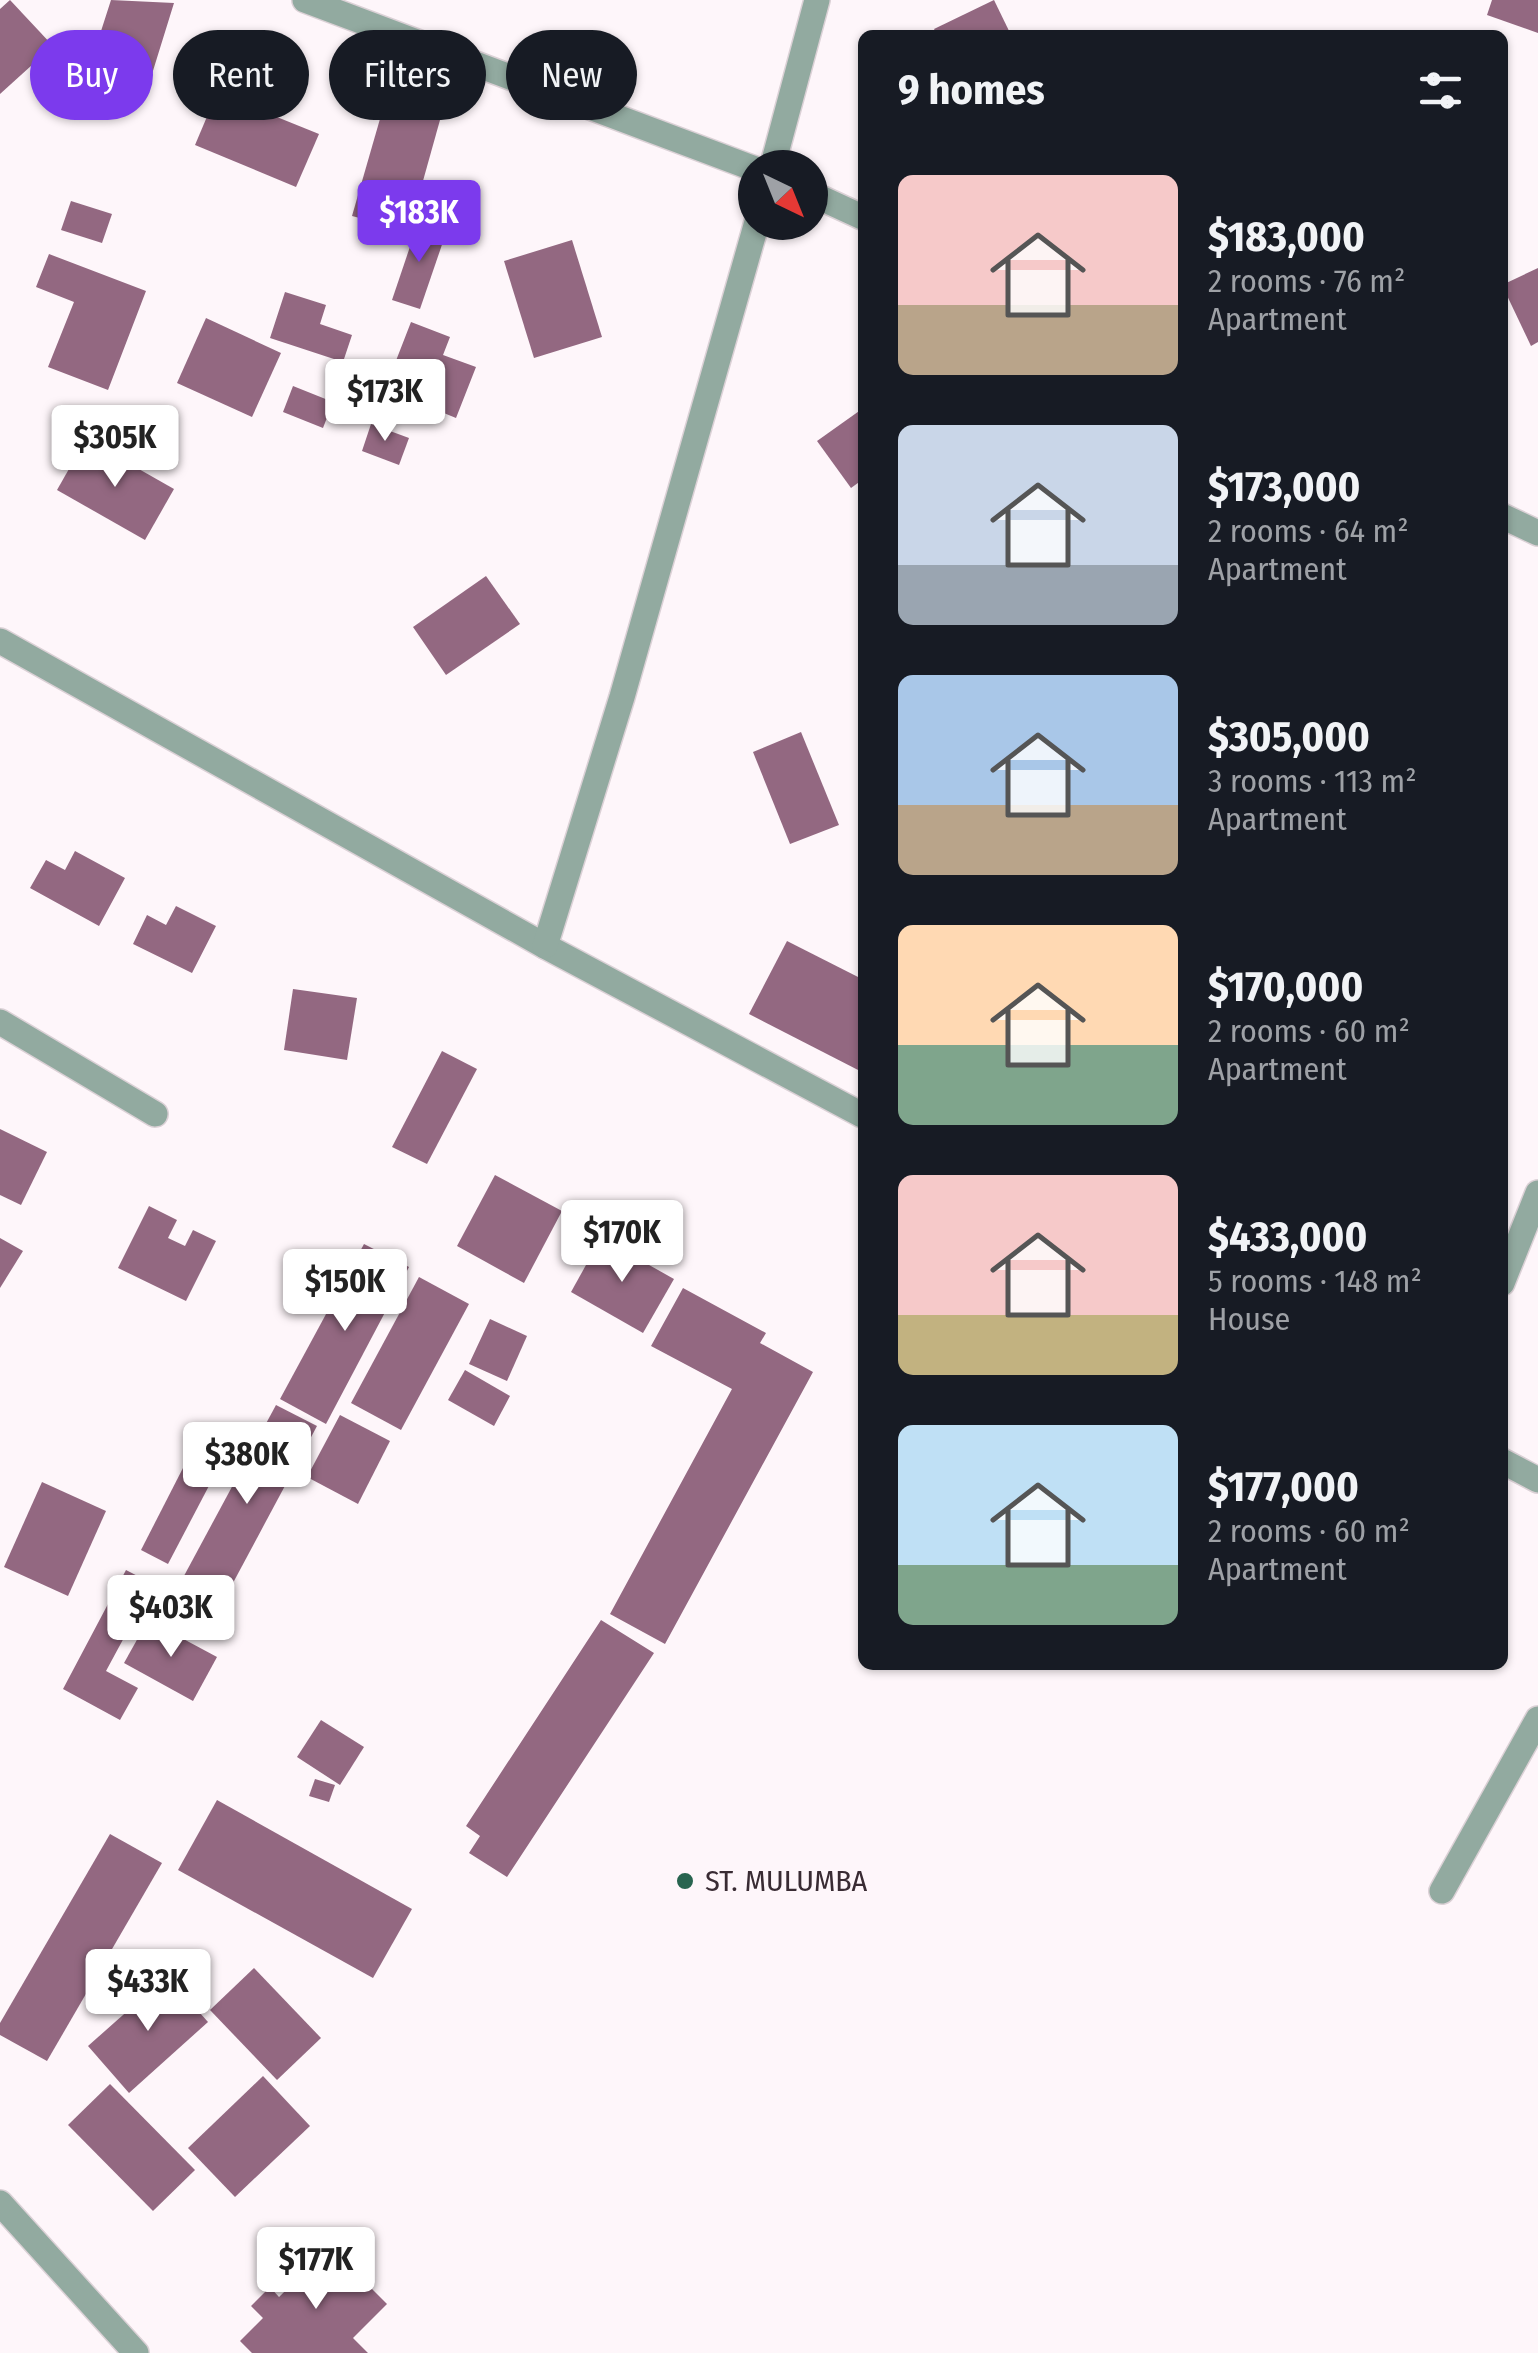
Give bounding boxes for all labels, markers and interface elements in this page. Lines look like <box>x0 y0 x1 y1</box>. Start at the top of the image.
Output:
chip: Buy <box>30 30 153 120</box>
chip: Rent <box>173 30 309 120</box>
chip: Filters <box>329 30 486 120</box>
chip: New <box>506 30 637 120</box>
icon: filters <box>1413 63 1468 118</box>
text: 9 homes <box>898 65 1045 115</box>
north arrow <box>738 150 828 240</box>
map controls <box>738 150 828 240</box>
pin: $183K <box>349 180 489 265</box>
text: $183K <box>380 193 458 231</box>
text: $183,000 <box>1208 212 1365 262</box>
icon: home <box>978 215 1098 335</box>
text: 2 rooms · 76 m² <box>1208 262 1405 300</box>
text: Apartment <box>1208 300 1347 338</box>
pin: $173K <box>315 359 455 444</box>
text: $173K <box>347 372 423 410</box>
pin: $305K <box>45 405 185 490</box>
text: $305K <box>74 418 156 456</box>
text: $173,000 <box>1208 462 1361 512</box>
icon: home <box>978 465 1098 585</box>
text: 2 rooms · 64 m² <box>1208 512 1409 550</box>
text: Apartment <box>1208 550 1347 588</box>
text: $305,000 <box>1208 712 1370 762</box>
icon: home <box>978 715 1098 835</box>
text: 3 rooms · 113 m² <box>1208 762 1416 800</box>
text: Apartment <box>1208 800 1347 838</box>
text: $170,000 <box>1208 962 1363 1012</box>
icon: home <box>978 965 1098 1085</box>
text: 2 rooms · 60 m² <box>1208 1012 1410 1050</box>
text: Apartment <box>1208 1050 1347 1088</box>
pin: $170K <box>552 1200 692 1285</box>
text: $433,000 <box>1208 1212 1367 1262</box>
text: $170K <box>583 1213 661 1251</box>
icon: home <box>978 1215 1098 1335</box>
pin: $150K <box>275 1249 415 1334</box>
text: $150K <box>305 1262 385 1300</box>
text: 5 rooms · 148 m² <box>1208 1262 1422 1300</box>
text: House <box>1208 1300 1290 1338</box>
pin: $380K <box>177 1422 317 1507</box>
text: $380K <box>205 1435 289 1473</box>
text: $177,000 <box>1208 1462 1359 1512</box>
icon: home <box>978 1465 1098 1585</box>
text: 2 rooms · 60 m² <box>1208 1512 1410 1550</box>
text: Apartment <box>1208 1550 1347 1588</box>
pin: $403K <box>101 1575 241 1660</box>
text: $403K <box>129 1588 213 1626</box>
place label: ST. MULUMBA <box>705 1863 868 1899</box>
marker: ST. MULUMBA <box>674 1870 696 1892</box>
pin: $433K <box>78 1949 218 2034</box>
text: $433K <box>108 1962 188 2000</box>
pin: $177K <box>246 2227 386 2312</box>
text: $177K <box>279 2240 353 2278</box>

